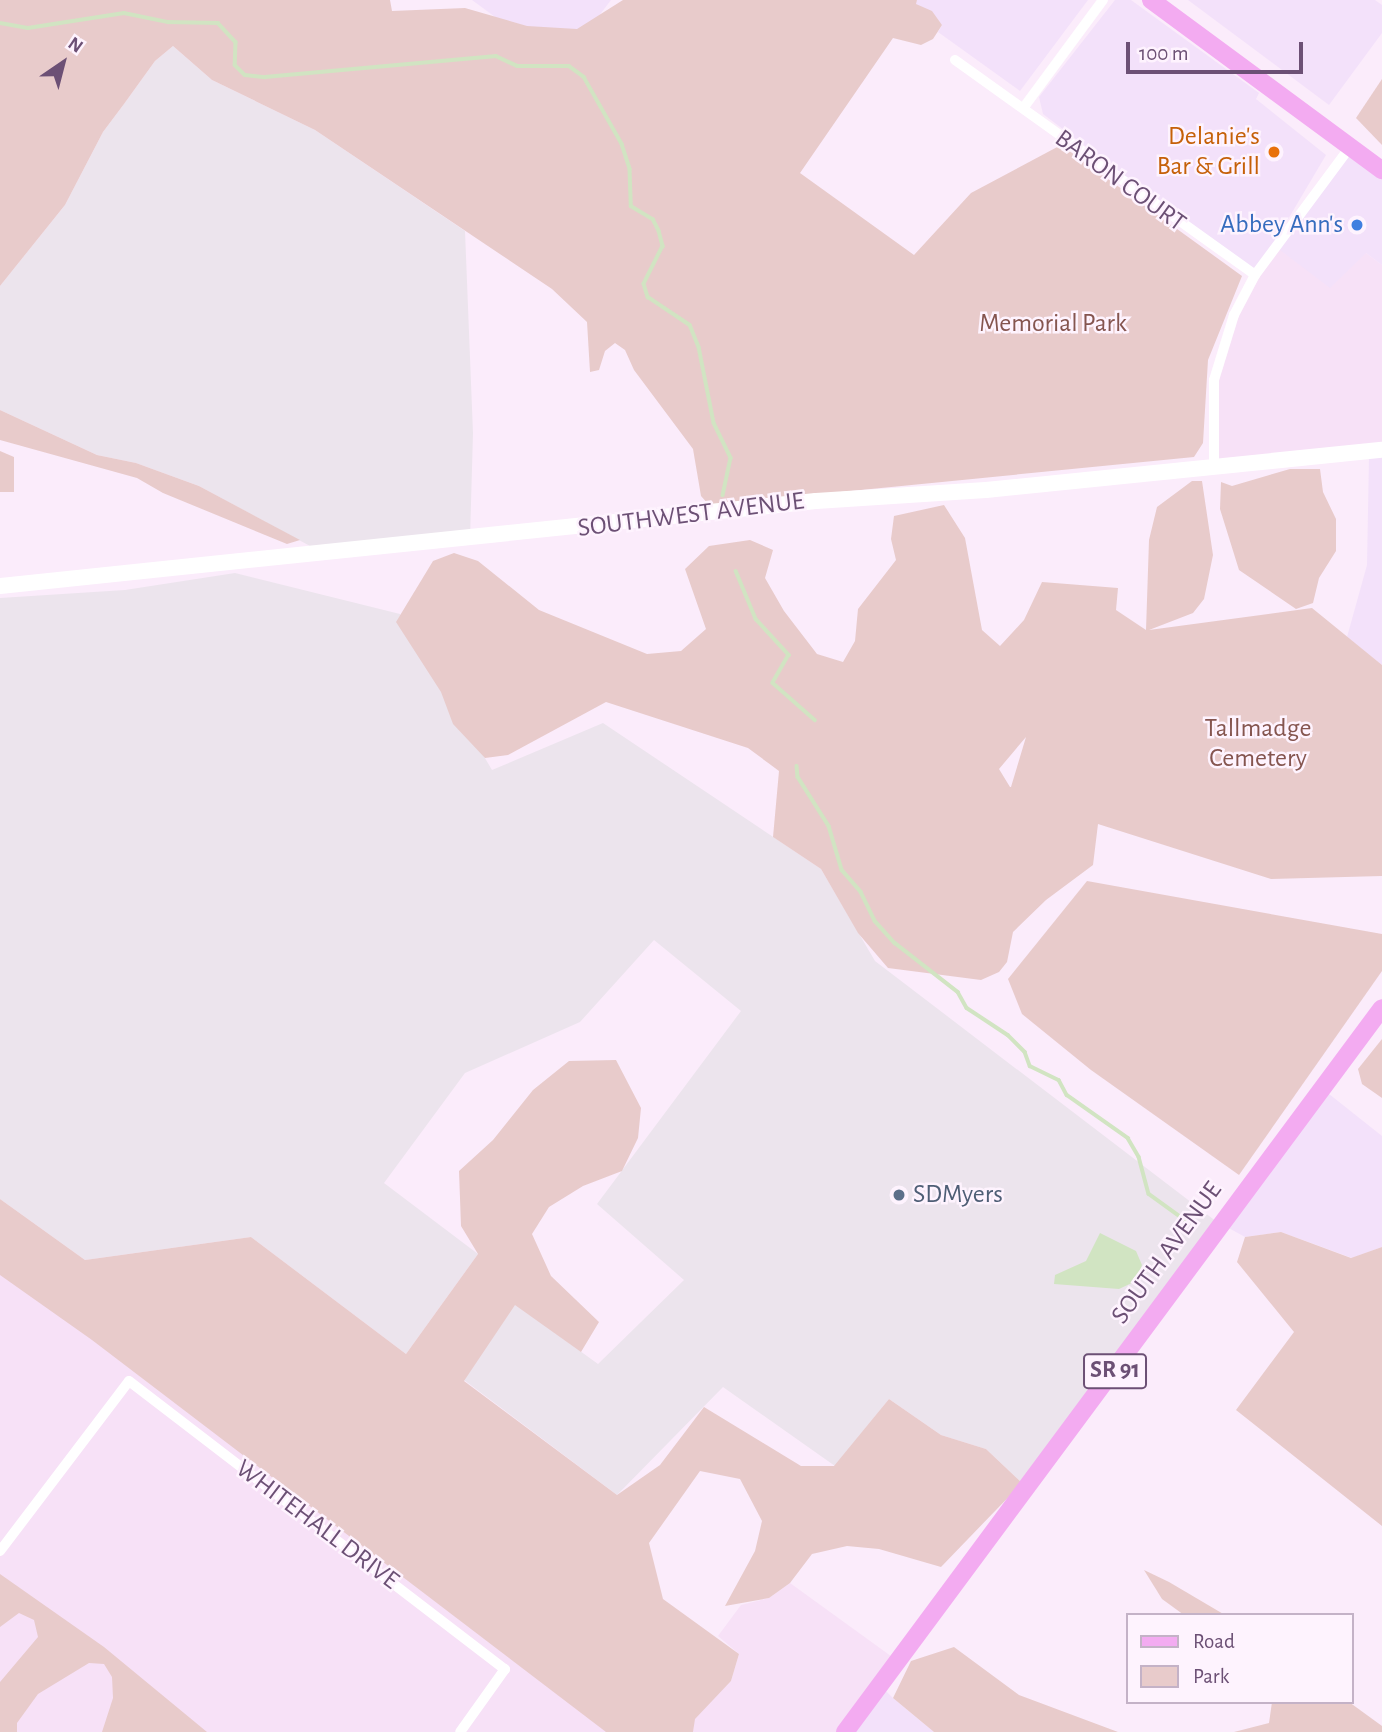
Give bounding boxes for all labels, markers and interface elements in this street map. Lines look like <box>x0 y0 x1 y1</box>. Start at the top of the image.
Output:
north arrow <box>28 28 98 98</box>
scale bar <box>1130 28 1307 72</box>
text: N <box>64 34 86 57</box>
text: 100 m <box>1139 43 1189 64</box>
place label: Delanie's Bar & Grill <box>1157 121 1260 182</box>
street label: BARON COURT <box>1048 123 1192 239</box>
marker: Delanie's Bar & Grill <box>1266 144 1282 160</box>
place label: Abbey Ann's <box>1220 209 1343 241</box>
marker: Abbey Ann's <box>1349 217 1365 233</box>
park label: Memorial Park <box>979 308 1127 340</box>
street label: SOUTHWEST AVENUE <box>576 486 806 544</box>
park label: Tallmadge Cemetery <box>1205 713 1311 774</box>
street label: SOUTH AVENUE <box>1105 1176 1229 1330</box>
place label: SDMyers <box>913 1179 1003 1211</box>
marker: SDMyers <box>891 1187 907 1203</box>
road number: SR 91 <box>1082 1350 1148 1392</box>
street label: WHITEHALL DRIVE <box>229 1453 405 1597</box>
legend <box>1126 1613 1354 1704</box>
text: Road <box>1193 1631 1235 1652</box>
text: Park <box>1193 1666 1229 1687</box>

